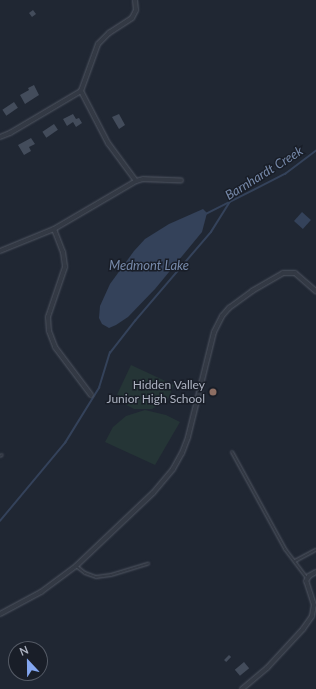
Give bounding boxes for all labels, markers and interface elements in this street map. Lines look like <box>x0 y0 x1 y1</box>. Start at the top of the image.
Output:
water label: Barnhardt Creek <box>222 143 306 203</box>
water label: Medmont Lake <box>109 257 189 273</box>
place label: Hidden Valley Junior High School <box>106 378 205 406</box>
marker: Hidden Valley Junior High School <box>208 387 218 397</box>
north arrow <box>8 641 48 681</box>
text: N <box>17 643 30 658</box>

